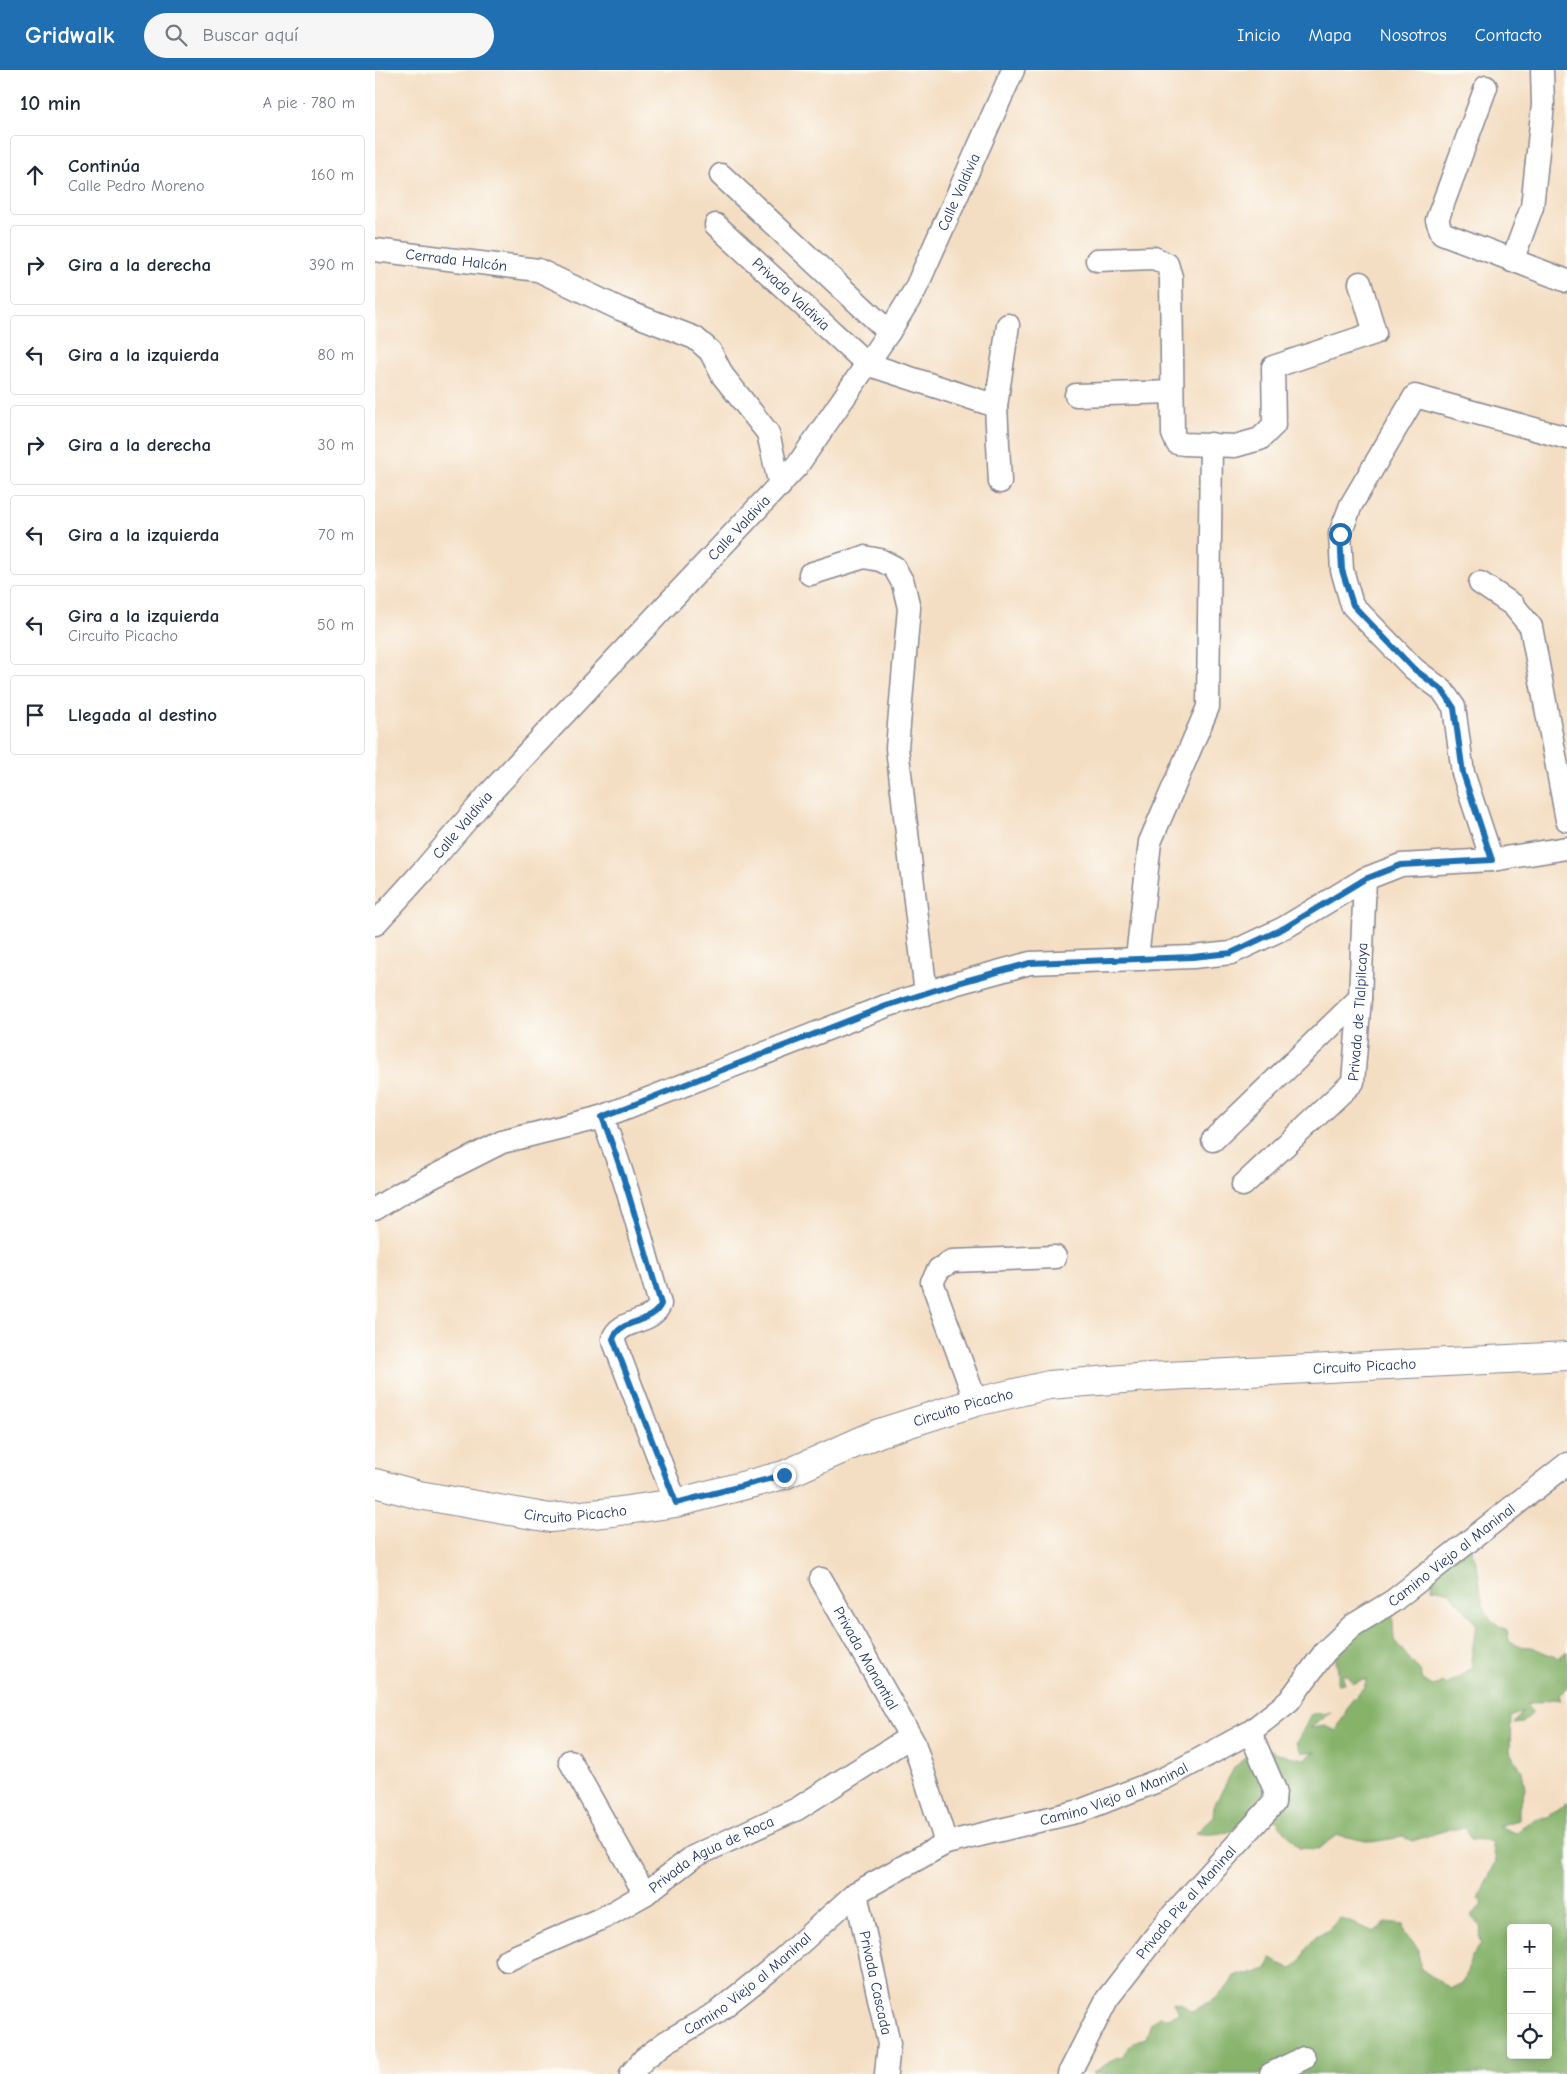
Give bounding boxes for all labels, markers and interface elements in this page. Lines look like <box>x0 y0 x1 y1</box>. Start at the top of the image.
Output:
search box <box>144 13 494 58</box>
text: Gridwalk <box>25 21 114 49</box>
icon: search <box>162 21 190 49</box>
text: Buscar aquí <box>202 24 298 46</box>
text: Inicio <box>1237 25 1281 46</box>
text: Mapa <box>1309 25 1352 46</box>
text: Nosotros <box>1380 25 1447 46</box>
text: Contacto <box>1475 25 1542 46</box>
text: 10 min <box>20 91 81 115</box>
text: A pie · 780 m <box>263 94 355 112</box>
street label: Calle Valdivia <box>933 150 984 234</box>
text: Continúa <box>68 155 140 177</box>
icon: ahead <box>21 161 49 189</box>
text: 160 m <box>311 166 354 184</box>
text: Calle Pedro Moreno <box>68 177 204 195</box>
street label: Cerrada Halcón <box>405 245 508 275</box>
icon: right <box>21 251 49 279</box>
text: Gira a la derecha <box>68 254 211 276</box>
street label: Privada Valdivia <box>748 254 834 334</box>
text: 390 m <box>309 256 354 274</box>
icon: left <box>21 341 49 369</box>
text: Gira a la izquierda <box>68 344 219 366</box>
text: 80 m <box>317 346 354 364</box>
icon: right <box>21 431 49 459</box>
text: Gira a la derecha <box>68 434 211 456</box>
text: 30 m <box>318 436 354 454</box>
street label: Calle Valdivia <box>704 491 774 564</box>
icon: left <box>21 521 49 549</box>
route start <box>1329 523 1352 546</box>
text: Gira a la izquierda <box>68 524 219 546</box>
text: 70 m <box>318 526 354 544</box>
text: Gira a la izquierda <box>68 605 219 627</box>
icon: left <box>21 611 49 639</box>
text: 50 m <box>317 616 354 634</box>
text: Circuito Picacho <box>68 627 178 645</box>
icon: arrive <box>21 701 49 729</box>
text: Llegada al destino <box>68 704 217 726</box>
street label: Calle Valdivia <box>429 788 496 863</box>
street label: Privada de Tlalpilcaya <box>1344 942 1371 1082</box>
street label: Circuito Picacho <box>1313 1355 1417 1378</box>
street label: Circuito Picacho <box>911 1385 1015 1430</box>
route end <box>773 1464 796 1487</box>
street label: Camino Viejo al Maninal <box>1384 1499 1519 1611</box>
street label: Circuito Picacho <box>523 1501 628 1527</box>
street label: Privada Manantial <box>830 1603 902 1713</box>
street label: Camino Viejo al Maninal <box>1038 1758 1191 1829</box>
street label: Privada Agua de Roca <box>645 1812 777 1897</box>
street label: Privada Pie al Maninal <box>1132 1842 1240 1963</box>
map controls <box>1507 1924 1552 2059</box>
button: + <box>1507 1924 1552 1969</box>
street label: Camino Viejo al Maninal <box>680 1929 815 2039</box>
street label: Privada Cascada <box>856 1929 896 2037</box>
button: − <box>1507 1969 1552 2014</box>
button: locate <box>1507 2014 1552 2059</box>

